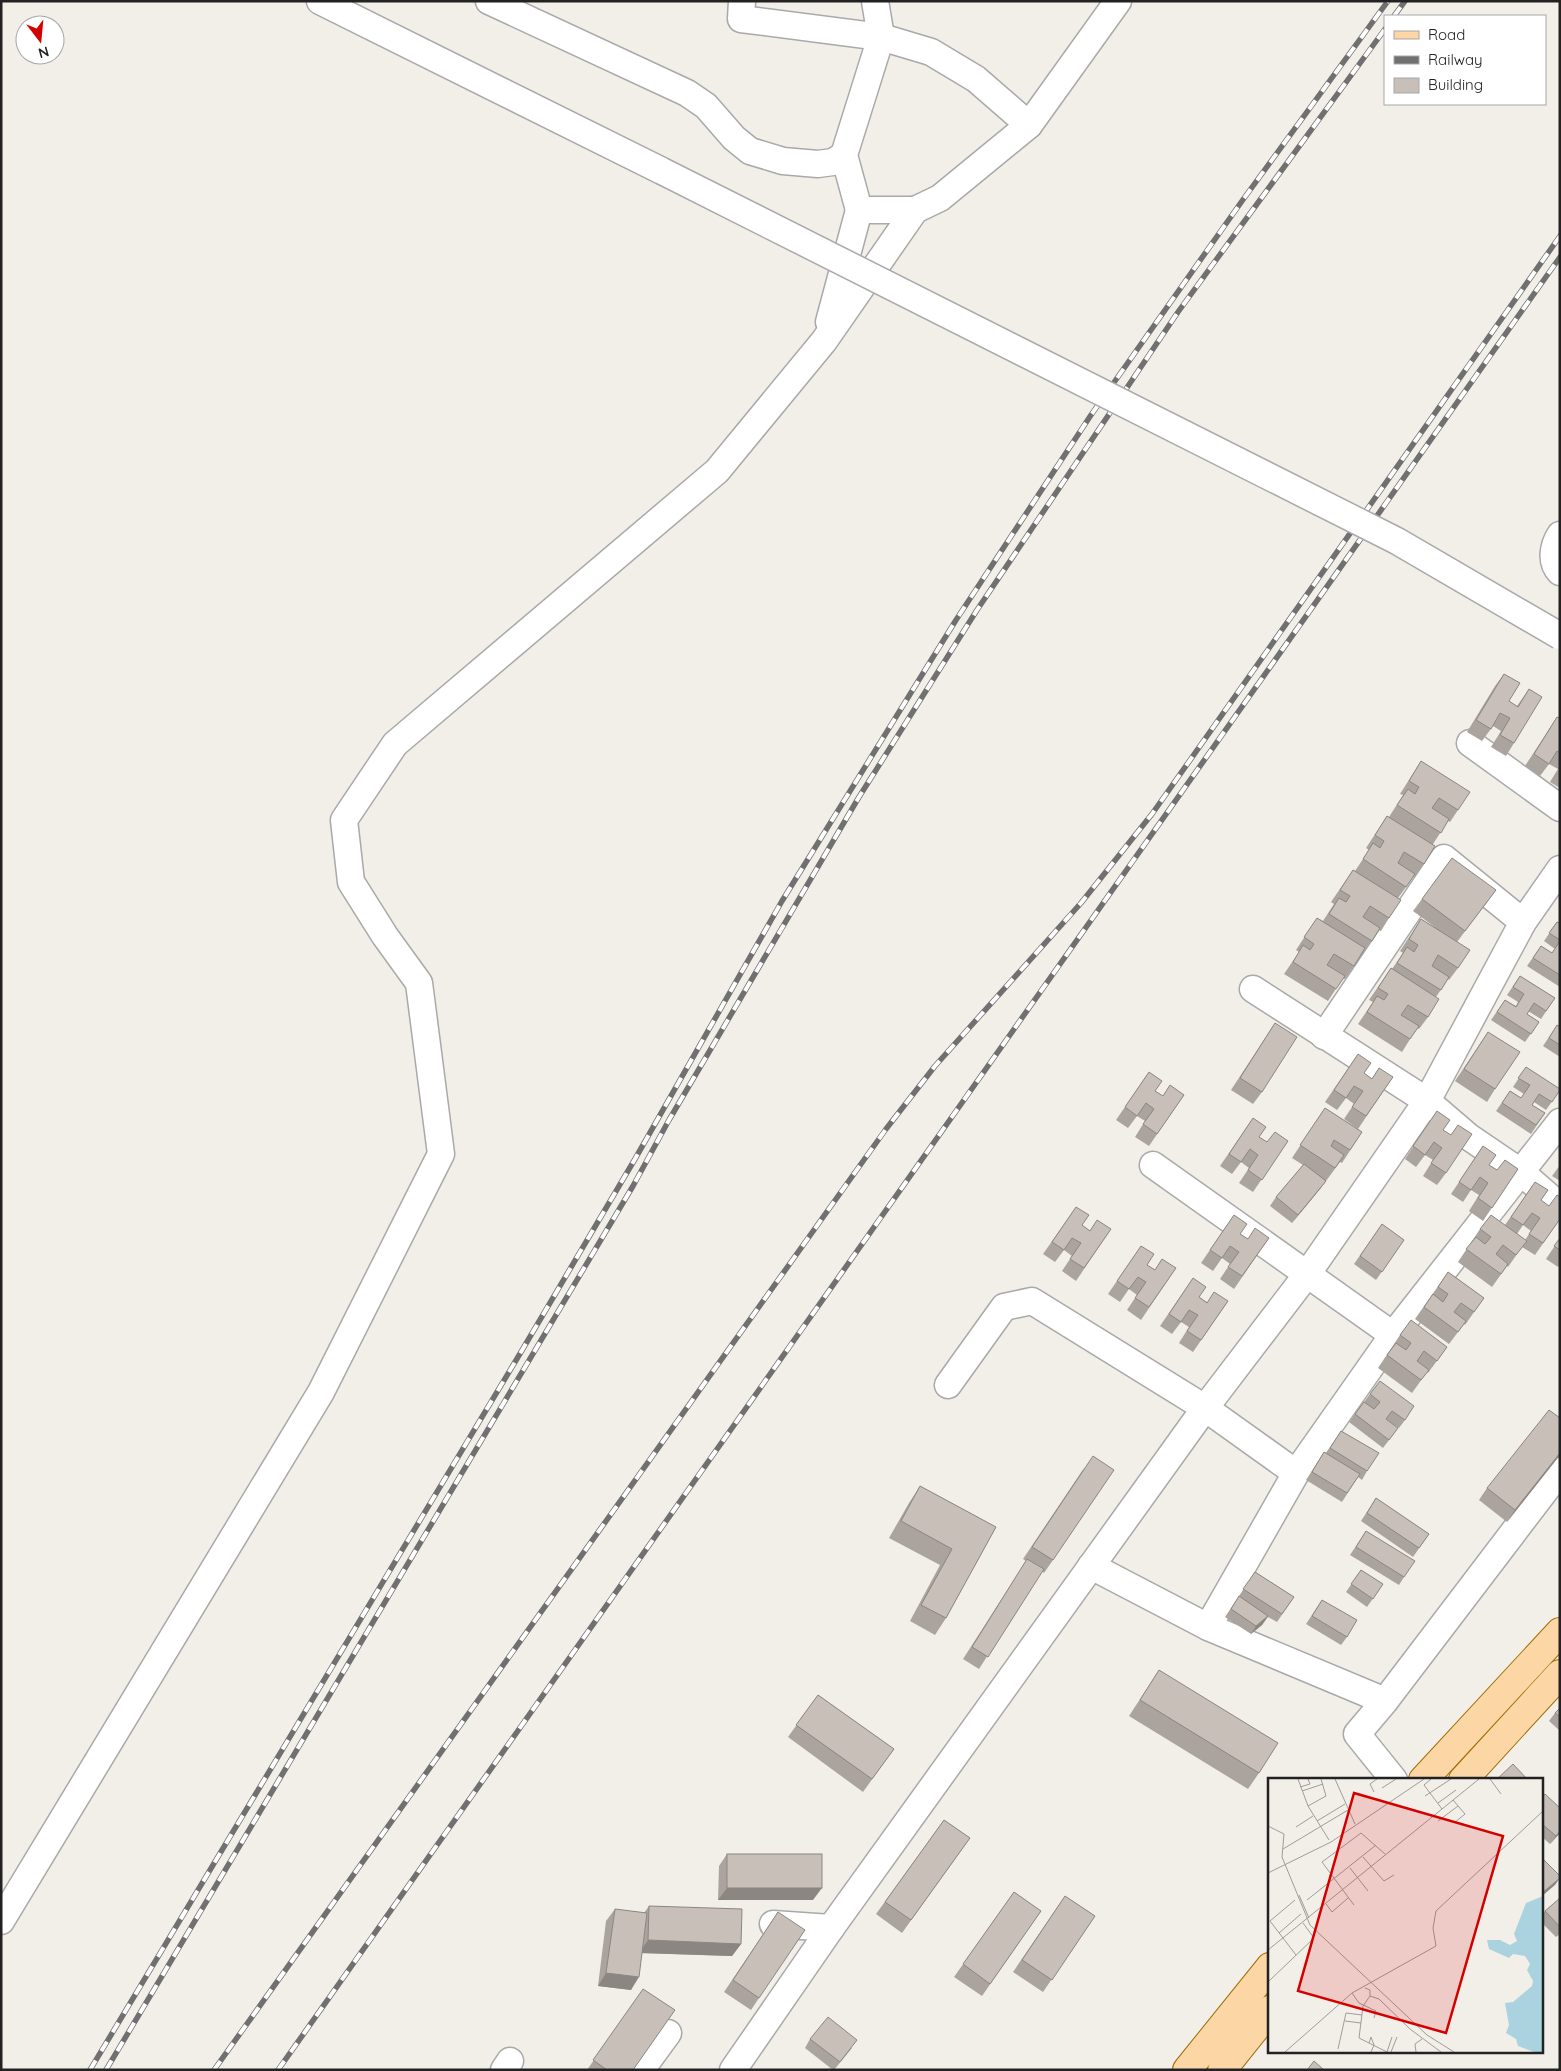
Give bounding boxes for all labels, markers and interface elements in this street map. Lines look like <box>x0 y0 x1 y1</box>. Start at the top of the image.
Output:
north arrow <box>15 15 65 65</box>
legend <box>1384 15 1546 105</box>
text: Road <box>1428 25 1465 44</box>
text: N <box>36 42 51 63</box>
text: Railway <box>1428 50 1483 69</box>
text: Building <box>1428 75 1483 94</box>
inset map <box>1268 1778 1544 2054</box>

